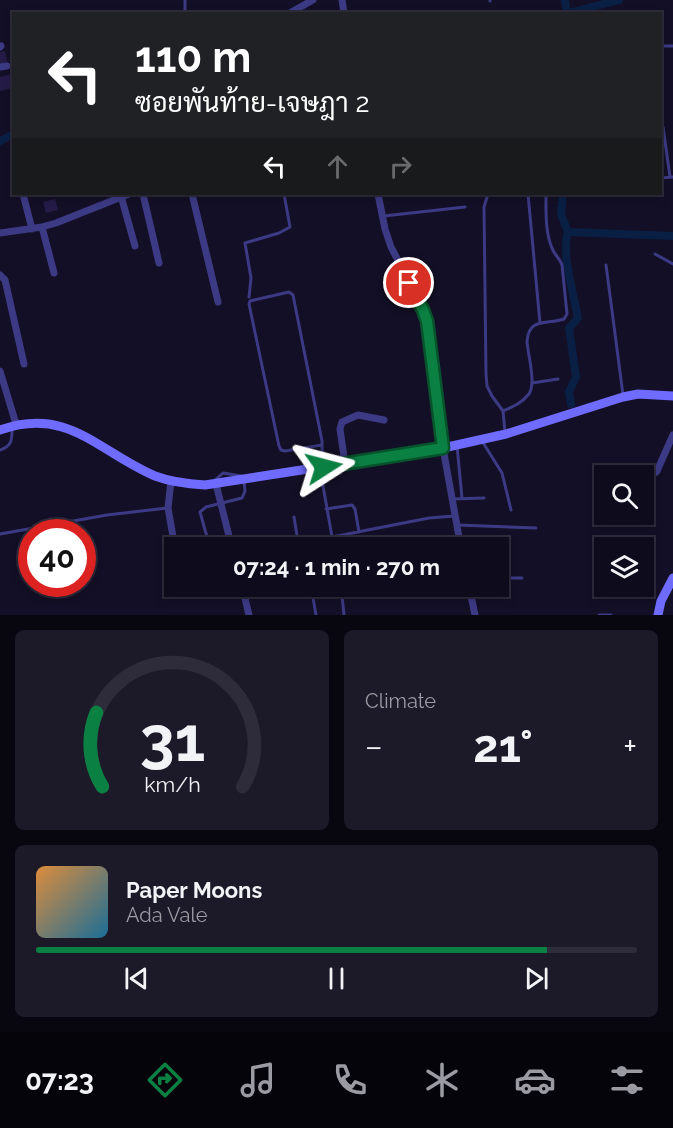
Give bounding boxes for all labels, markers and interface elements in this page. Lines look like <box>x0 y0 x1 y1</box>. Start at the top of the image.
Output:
text: 110 m <box>135 33 251 82</box>
icon: left <box>36 36 114 114</box>
text: ซอยพันท้าย-เจษฎา 2 <box>135 87 369 118</box>
icon: left <box>258 150 291 183</box>
icon: ahead <box>321 150 354 183</box>
icon: right <box>384 150 417 183</box>
pin <box>383 257 434 308</box>
icon: arrive <box>392 266 425 299</box>
position arrow <box>292 435 356 499</box>
map controls <box>594 465 654 597</box>
button: search <box>594 465 654 525</box>
speed limit sign: 40 <box>18 519 96 597</box>
button: layers <box>594 537 654 597</box>
text: 07:24 · 1 min · 270 m <box>233 554 440 580</box>
text: Climate <box>365 689 436 713</box>
text: 31 <box>139 702 205 776</box>
text: 21° <box>473 720 533 773</box>
text: − <box>365 727 383 766</box>
text: + <box>623 727 637 766</box>
text: km/h <box>144 772 200 797</box>
text: Paper Moons <box>126 877 262 903</box>
text: Ada Vale <box>126 903 208 927</box>
icon: previous <box>120 962 153 995</box>
icon: pause <box>320 962 353 995</box>
icon: next <box>520 962 553 995</box>
icon: directions <box>144 1059 186 1101</box>
icon: music <box>237 1059 279 1101</box>
icon: phone <box>329 1059 371 1101</box>
icon: climate <box>421 1059 463 1101</box>
icon: car <box>514 1059 556 1101</box>
icon: filters <box>606 1059 648 1101</box>
text: 07:23 <box>25 1065 94 1096</box>

